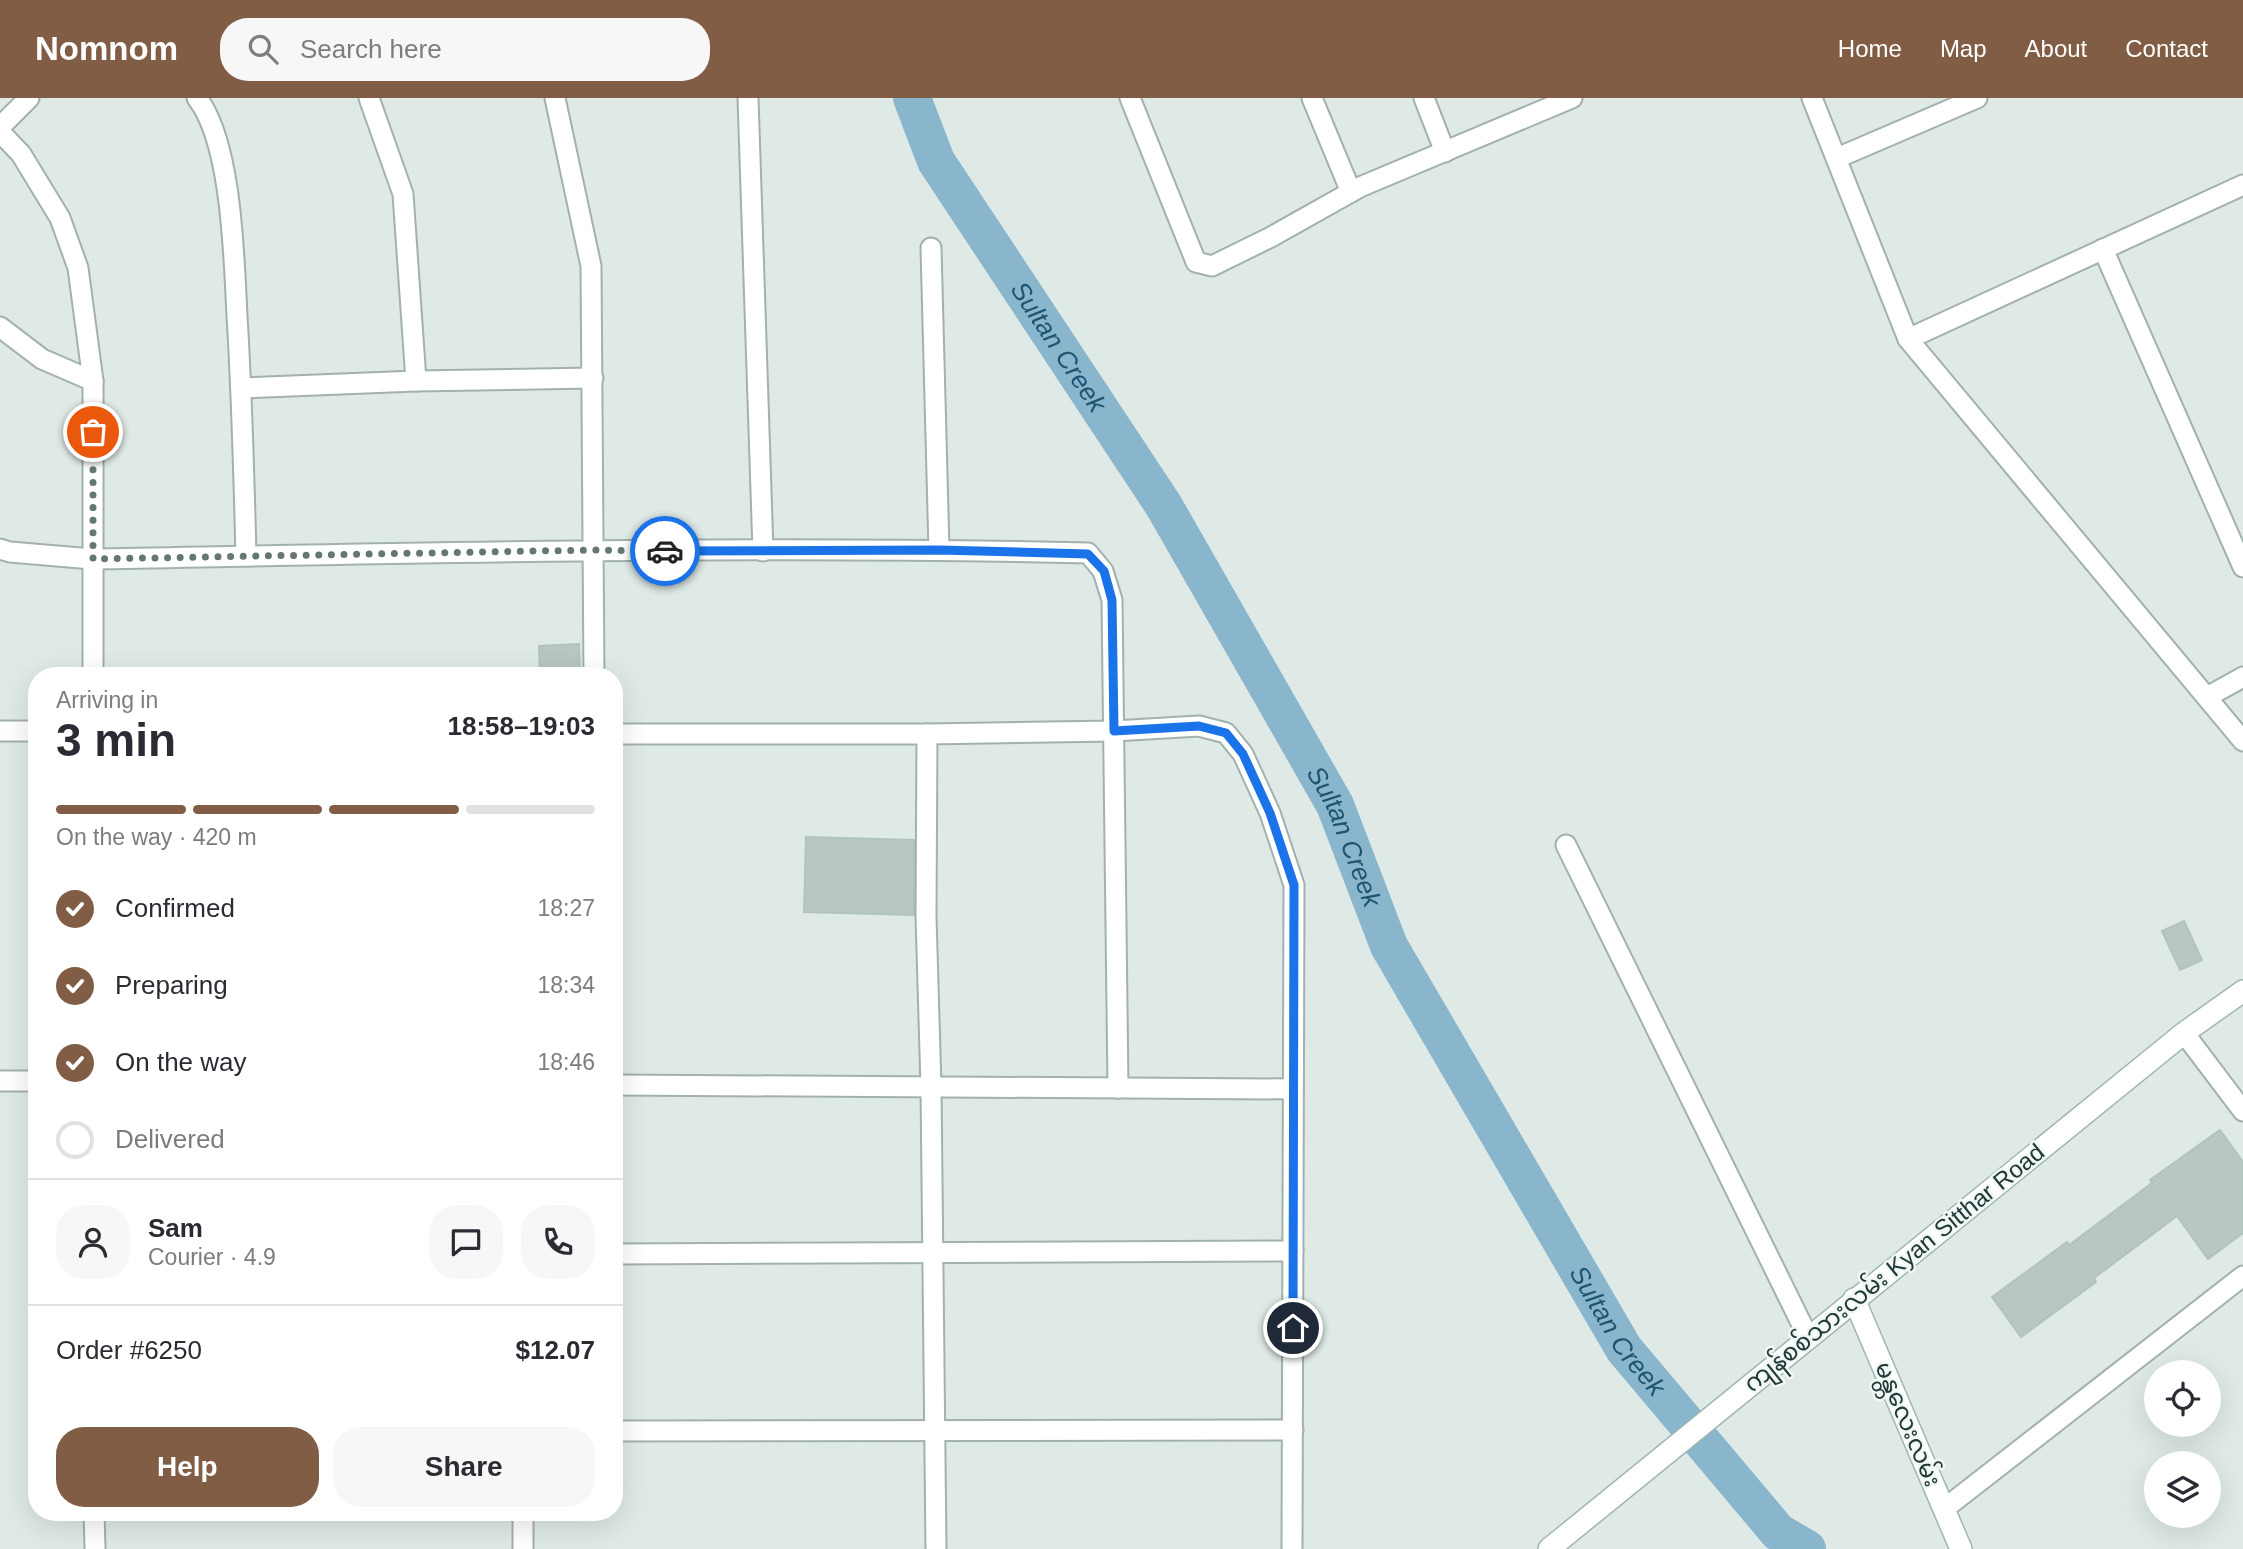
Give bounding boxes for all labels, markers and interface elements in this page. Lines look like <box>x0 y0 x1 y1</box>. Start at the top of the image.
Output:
search box <box>220 18 710 81</box>
text: Nomnom <box>35 30 178 67</box>
icon: search <box>244 30 282 68</box>
text: Search here <box>300 34 442 64</box>
text: Home <box>1838 35 1902 62</box>
text: Map <box>1940 35 1987 62</box>
text: About <box>2025 35 2087 62</box>
text: Contact <box>2125 35 2208 62</box>
water label: Sultan Creek <box>1005 276 1114 419</box>
pin <box>63 402 123 462</box>
icon: bag <box>74 413 112 451</box>
courier <box>630 516 700 586</box>
icon: car <box>646 532 684 570</box>
text: Arriving in <box>56 687 158 713</box>
text: 18:58–19:03 <box>448 711 595 741</box>
text: 3 min <box>56 714 176 766</box>
water label: Sultan Creek <box>1301 761 1388 913</box>
text: On the way · 420 m <box>56 824 257 850</box>
icon: check <box>56 890 94 928</box>
text: Confirmed <box>115 893 235 923</box>
text: 18:27 <box>537 895 595 921</box>
icon: check <box>56 967 94 1005</box>
text: Preparing <box>115 970 228 1000</box>
text: 18:34 <box>537 972 595 998</box>
icon: check <box>56 1044 94 1082</box>
text: On the way <box>115 1047 247 1077</box>
text: 18:46 <box>537 1049 595 1075</box>
text: Delivered <box>115 1124 225 1154</box>
street label: ကျန်စစ်သားလမ်း Kyan Sitthar Road <box>1737 1136 2053 1402</box>
button: person <box>56 1205 130 1279</box>
button: chat <box>429 1205 503 1279</box>
button: phone <box>521 1205 595 1279</box>
text: Sam <box>148 1213 203 1243</box>
text: Courier · 4.9 <box>148 1244 276 1270</box>
water label: Sultan Creek <box>1564 1260 1673 1403</box>
pin <box>1263 1298 1323 1358</box>
icon: home <box>1274 1309 1312 1347</box>
text: Order #6250 <box>56 1335 202 1365</box>
text: $12.07 <box>515 1335 595 1365</box>
street label: မန္တလေးလမ်း <box>1865 1357 1949 1493</box>
map controls <box>2144 1360 2221 1528</box>
button: locate <box>2144 1360 2221 1437</box>
button: Help <box>56 1427 319 1507</box>
button: Share <box>333 1427 595 1507</box>
button: layers <box>2144 1451 2221 1528</box>

